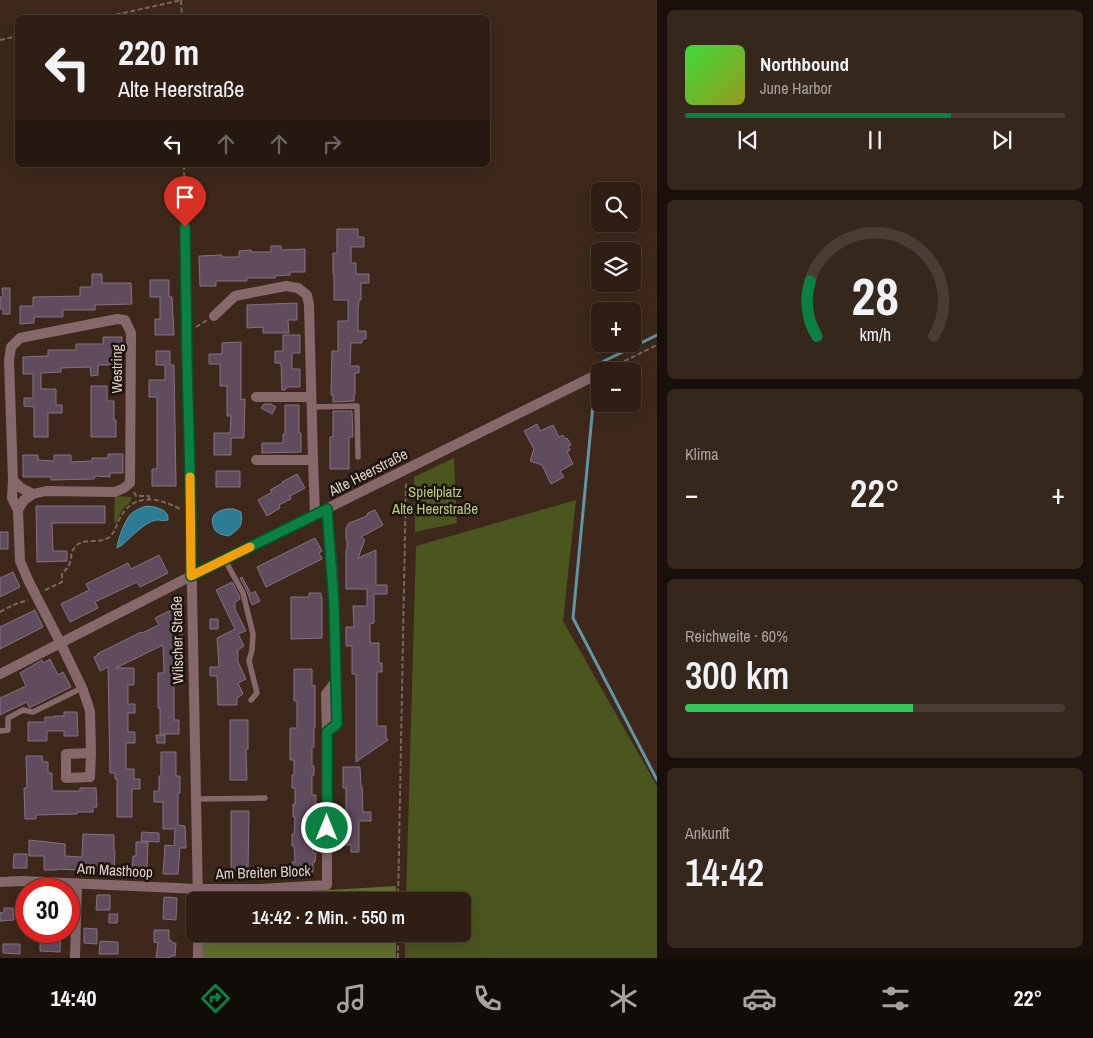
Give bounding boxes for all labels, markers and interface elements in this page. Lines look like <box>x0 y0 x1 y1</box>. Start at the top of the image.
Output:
text: 220 m <box>118 29 199 76</box>
icon: left <box>35 35 100 100</box>
text: Northbound <box>760 51 849 77</box>
text: Alte Heerstraße <box>118 74 244 104</box>
text: June Harbor <box>760 77 832 99</box>
icon: previous <box>734 126 762 154</box>
icon: pause <box>861 126 889 154</box>
icon: next <box>988 126 1016 154</box>
icon: left <box>159 130 187 158</box>
icon: ahead <box>212 130 240 158</box>
icon: ahead <box>265 130 293 158</box>
icon: right <box>318 130 346 158</box>
pin <box>164 176 206 227</box>
map controls <box>591 182 641 412</box>
button: search <box>591 182 641 232</box>
icon: arrive <box>171 183 199 211</box>
button: layers <box>591 242 641 292</box>
text: 28 <box>851 261 899 331</box>
button: + <box>591 302 641 352</box>
text: km/h <box>859 323 891 347</box>
street label: Westring <box>106 344 127 394</box>
button: − <box>591 362 641 412</box>
street label: Alte Heerstraße <box>324 443 411 501</box>
text: Klima <box>685 443 719 465</box>
text: 22° <box>850 468 900 519</box>
text: − <box>685 475 698 513</box>
text: + <box>1052 475 1065 513</box>
park label: Spielplatz Alte Heerstraße <box>391 481 478 519</box>
street label: Wilscher Straße <box>166 596 188 684</box>
text: Reichweite · 60% <box>685 625 788 647</box>
text: 300 km <box>685 650 789 701</box>
position arrow <box>300 801 352 853</box>
text: Ankunft <box>685 822 730 844</box>
text: 14:42 <box>685 847 764 898</box>
street label: Am Masthoop <box>76 857 154 882</box>
street label: Am Breiten Block <box>214 860 312 884</box>
speed limit sign: 30 <box>15 878 80 943</box>
text: 14:42 · 2 Min. · 550 m <box>252 904 405 930</box>
icon: directions <box>198 981 233 1016</box>
icon: music <box>334 981 369 1016</box>
icon: phone <box>470 981 505 1016</box>
icon: climate <box>606 981 641 1016</box>
icon: car <box>742 981 777 1016</box>
icon: filters <box>878 981 913 1016</box>
text: 14:40 <box>50 983 97 1013</box>
text: 22° <box>1014 983 1042 1013</box>

